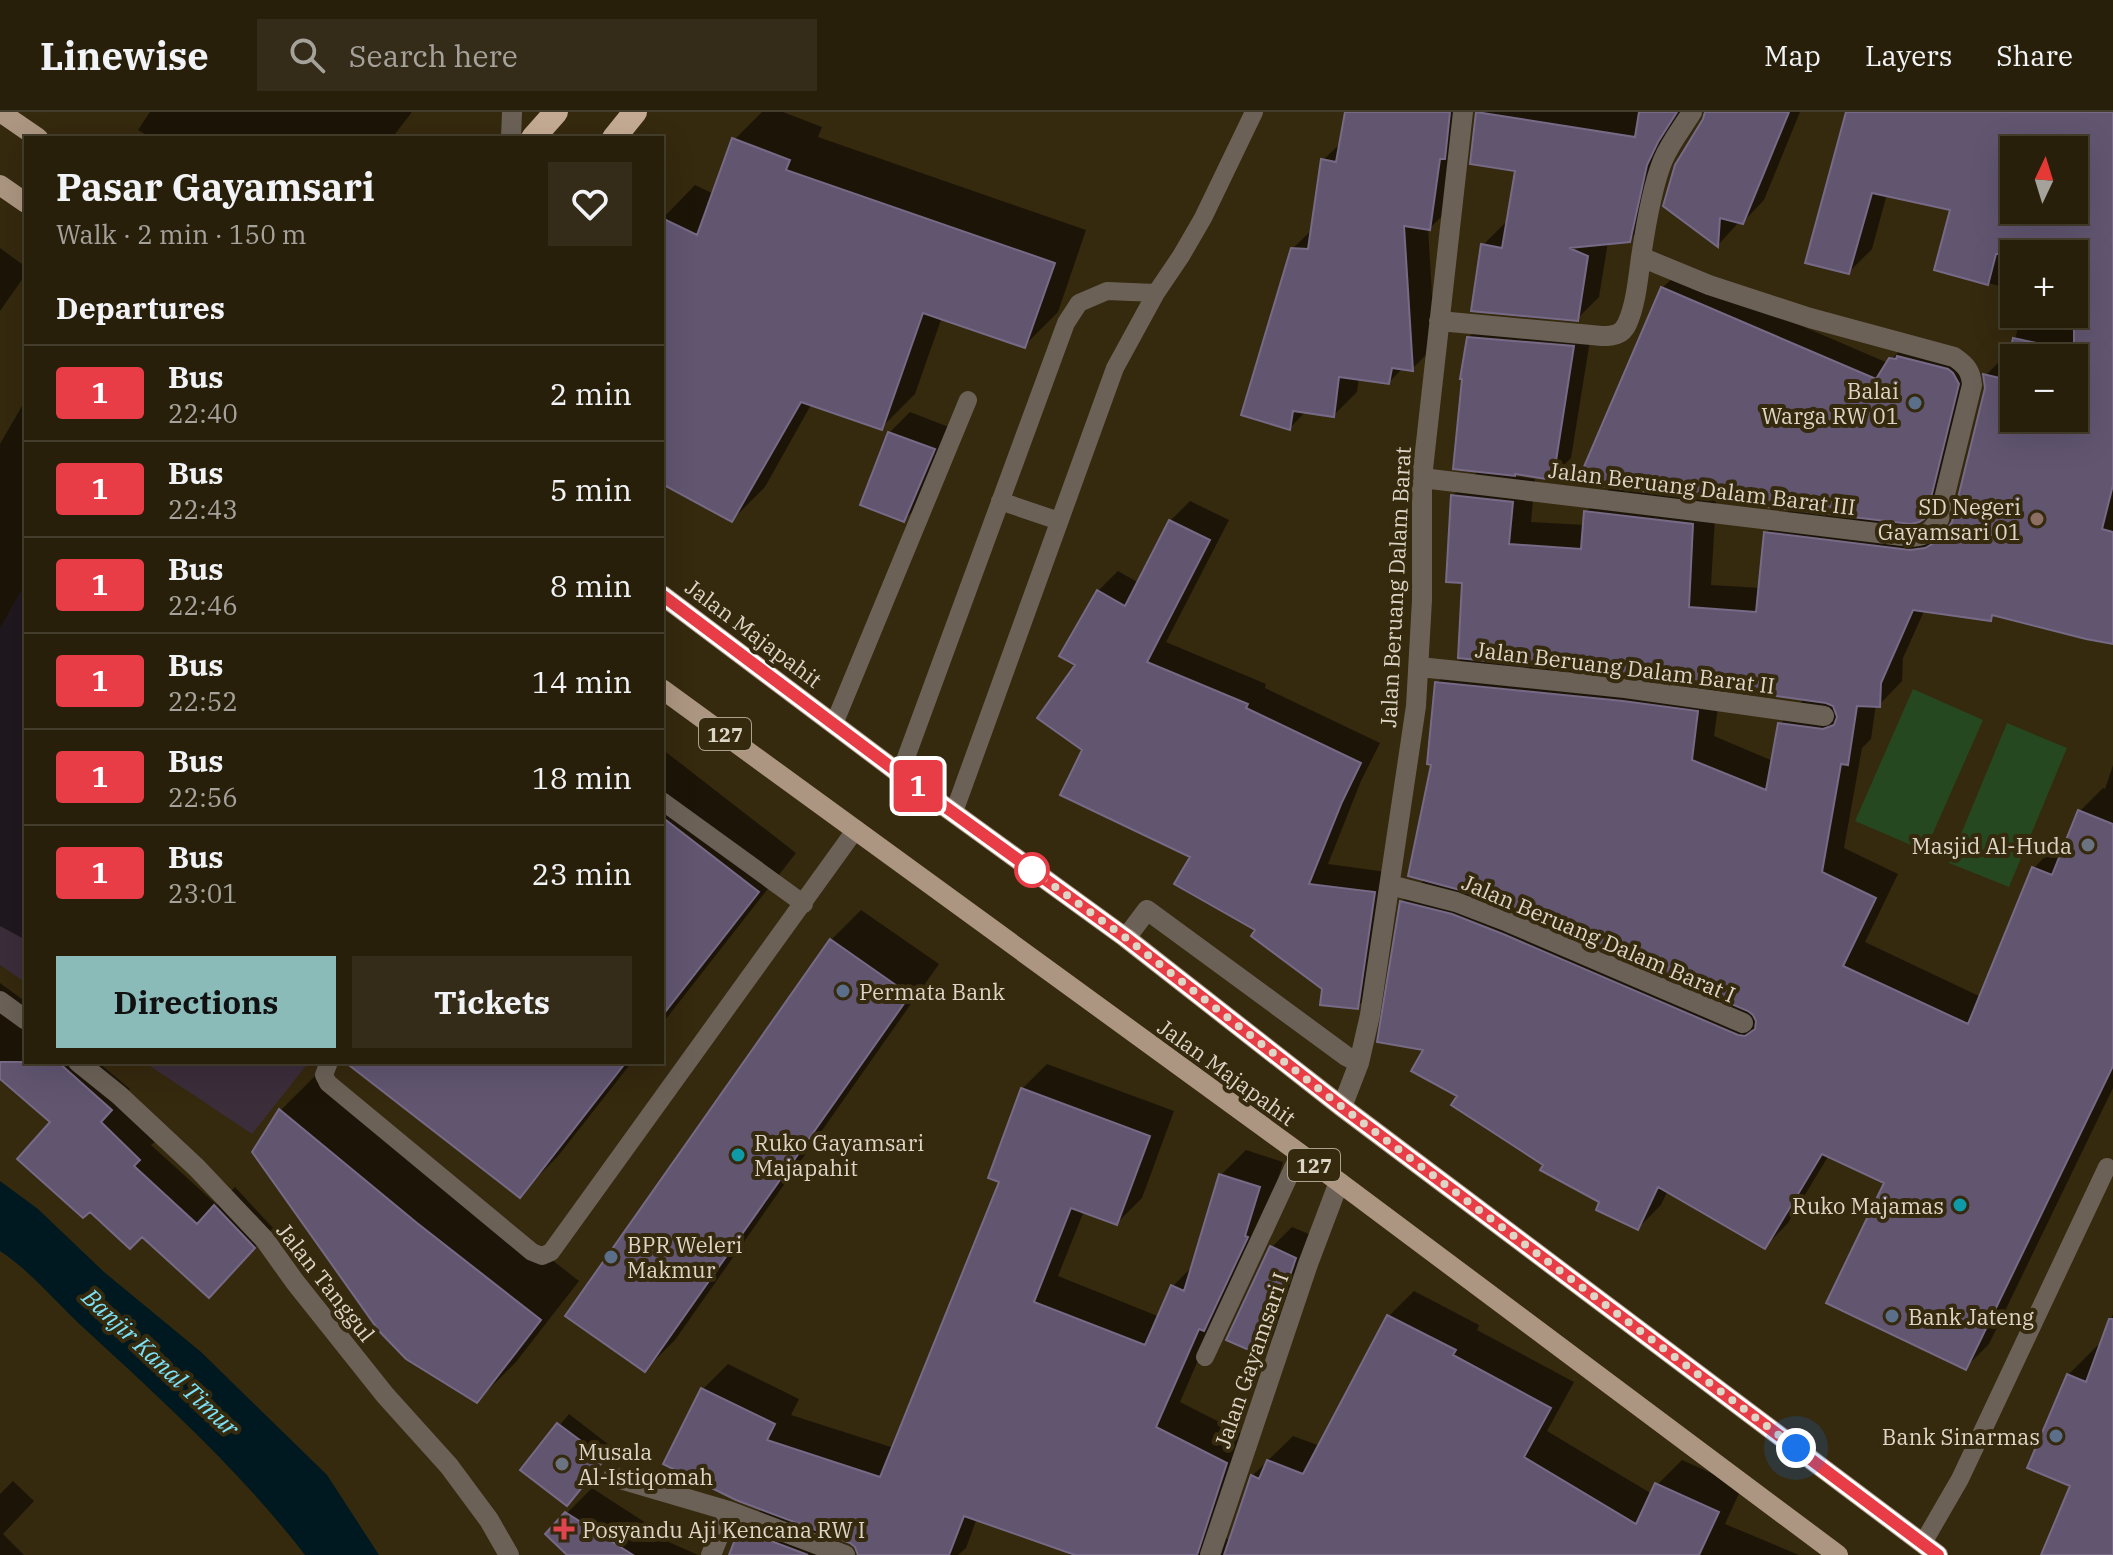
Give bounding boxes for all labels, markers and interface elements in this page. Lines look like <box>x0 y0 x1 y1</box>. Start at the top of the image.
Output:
search box <box>257 19 817 91</box>
text: Linewise <box>40 31 209 80</box>
icon: search <box>285 33 329 77</box>
text: Search here <box>349 36 518 75</box>
text: Map <box>1764 37 1821 74</box>
text: Layers <box>1865 37 1952 74</box>
text: Share <box>1996 37 2073 74</box>
north arrow <box>2000 136 2088 224</box>
map controls <box>2000 136 2088 432</box>
text: Pasar Gayamsari <box>56 162 375 211</box>
button: heart <box>548 162 632 246</box>
text: Walk · 2 min · 150 m <box>56 217 307 251</box>
button: + <box>2000 240 2088 328</box>
text: Departures <box>56 288 225 327</box>
button: − <box>2000 344 2088 432</box>
text: Bus <box>168 357 223 396</box>
text: 1 <box>92 374 108 411</box>
text: 2 min <box>550 374 632 413</box>
place label: Balai Warga RW 01 <box>1761 376 1899 430</box>
marker: Balai Warga RW 01 <box>1906 394 1924 412</box>
text: 22:40 <box>168 396 238 430</box>
street label: Jalan Beruang Dalam Barat <box>1373 445 1417 728</box>
text: Bus <box>168 453 223 492</box>
street label: Jalan Beruang Dalam Barat III <box>1547 455 1857 521</box>
text: 1 <box>92 470 108 507</box>
text: 5 min <box>550 470 632 509</box>
text: 22:43 <box>168 492 238 526</box>
place label: SD Negeri Gayamsari 01 <box>1878 492 2021 546</box>
marker: SD Negeri Gayamsari 01 <box>2028 510 2046 528</box>
text: Bus <box>168 549 223 588</box>
text: 1 <box>92 566 108 603</box>
text: 8 min <box>550 566 632 605</box>
street label: Jalan Majapahit <box>680 572 828 694</box>
text: 22:46 <box>168 588 238 622</box>
street label: Jalan Beruang Dalam Barat II <box>1473 634 1777 700</box>
text: Bus <box>168 645 223 684</box>
text: 1 <box>92 662 108 699</box>
text: 14 min <box>532 662 632 701</box>
text: 22:52 <box>168 684 238 718</box>
road number: 127 <box>699 718 751 750</box>
text: Bus <box>168 741 223 780</box>
text: 1 <box>92 758 108 795</box>
text: 18 min <box>532 758 632 797</box>
line badge: 1 <box>892 760 944 812</box>
text: 1 <box>910 767 926 804</box>
text: 22:56 <box>168 780 238 814</box>
place label: Masjid Al-Huda <box>1912 831 2072 860</box>
marker: Masjid Al-Huda <box>2079 836 2097 854</box>
text: Bus <box>168 837 223 876</box>
unlabelled marker <box>1015 853 1049 887</box>
text: 1 <box>92 854 108 891</box>
text: 23 min <box>532 854 632 893</box>
street label: Jalan Beruang Dalam Barat I <box>1458 867 1740 1009</box>
text: 23:01 <box>168 876 238 910</box>
button: Directions <box>56 956 336 1048</box>
button: Tickets <box>352 956 632 1048</box>
place label: Permata Bank <box>859 977 1005 1006</box>
marker: Permata Bank <box>834 982 852 1000</box>
street label: Jalan Majapahit <box>1152 1012 1302 1132</box>
place label: Ruko Gayamsari Majapahit <box>754 1128 924 1182</box>
marker: Ruko Gayamsari Majapahit <box>729 1146 747 1164</box>
road number: 127 <box>1288 1149 1340 1181</box>
place label: Ruko Majamas <box>1792 1191 1944 1220</box>
marker: Ruko Majamas <box>1951 1196 1969 1214</box>
street label: Jalan Tanggul <box>270 1217 382 1347</box>
place label: BPR Weleri Makmur <box>627 1230 743 1284</box>
marker: BPR Weleri Makmur <box>602 1248 620 1266</box>
street label: Jalan Gayamsari I <box>1207 1268 1295 1452</box>
water label: Banjir Kanal Timur <box>75 1280 247 1444</box>
place label: Bank Jateng <box>1908 1302 2034 1331</box>
marker: Bank Jateng <box>1883 1307 1901 1325</box>
place label: Bank Sinarmas <box>1882 1422 2040 1451</box>
marker: Bank Sinarmas <box>2047 1427 2065 1445</box>
your location <box>1776 1428 1816 1468</box>
place label: Musala Al-Istiqomah <box>578 1437 713 1491</box>
marker: Musala Al-Istiqomah <box>553 1455 571 1473</box>
place label: Posyandu Aji Kencana RW I <box>582 1515 865 1544</box>
marker: Posyandu Aji Kencana RW I <box>553 1518 575 1540</box>

